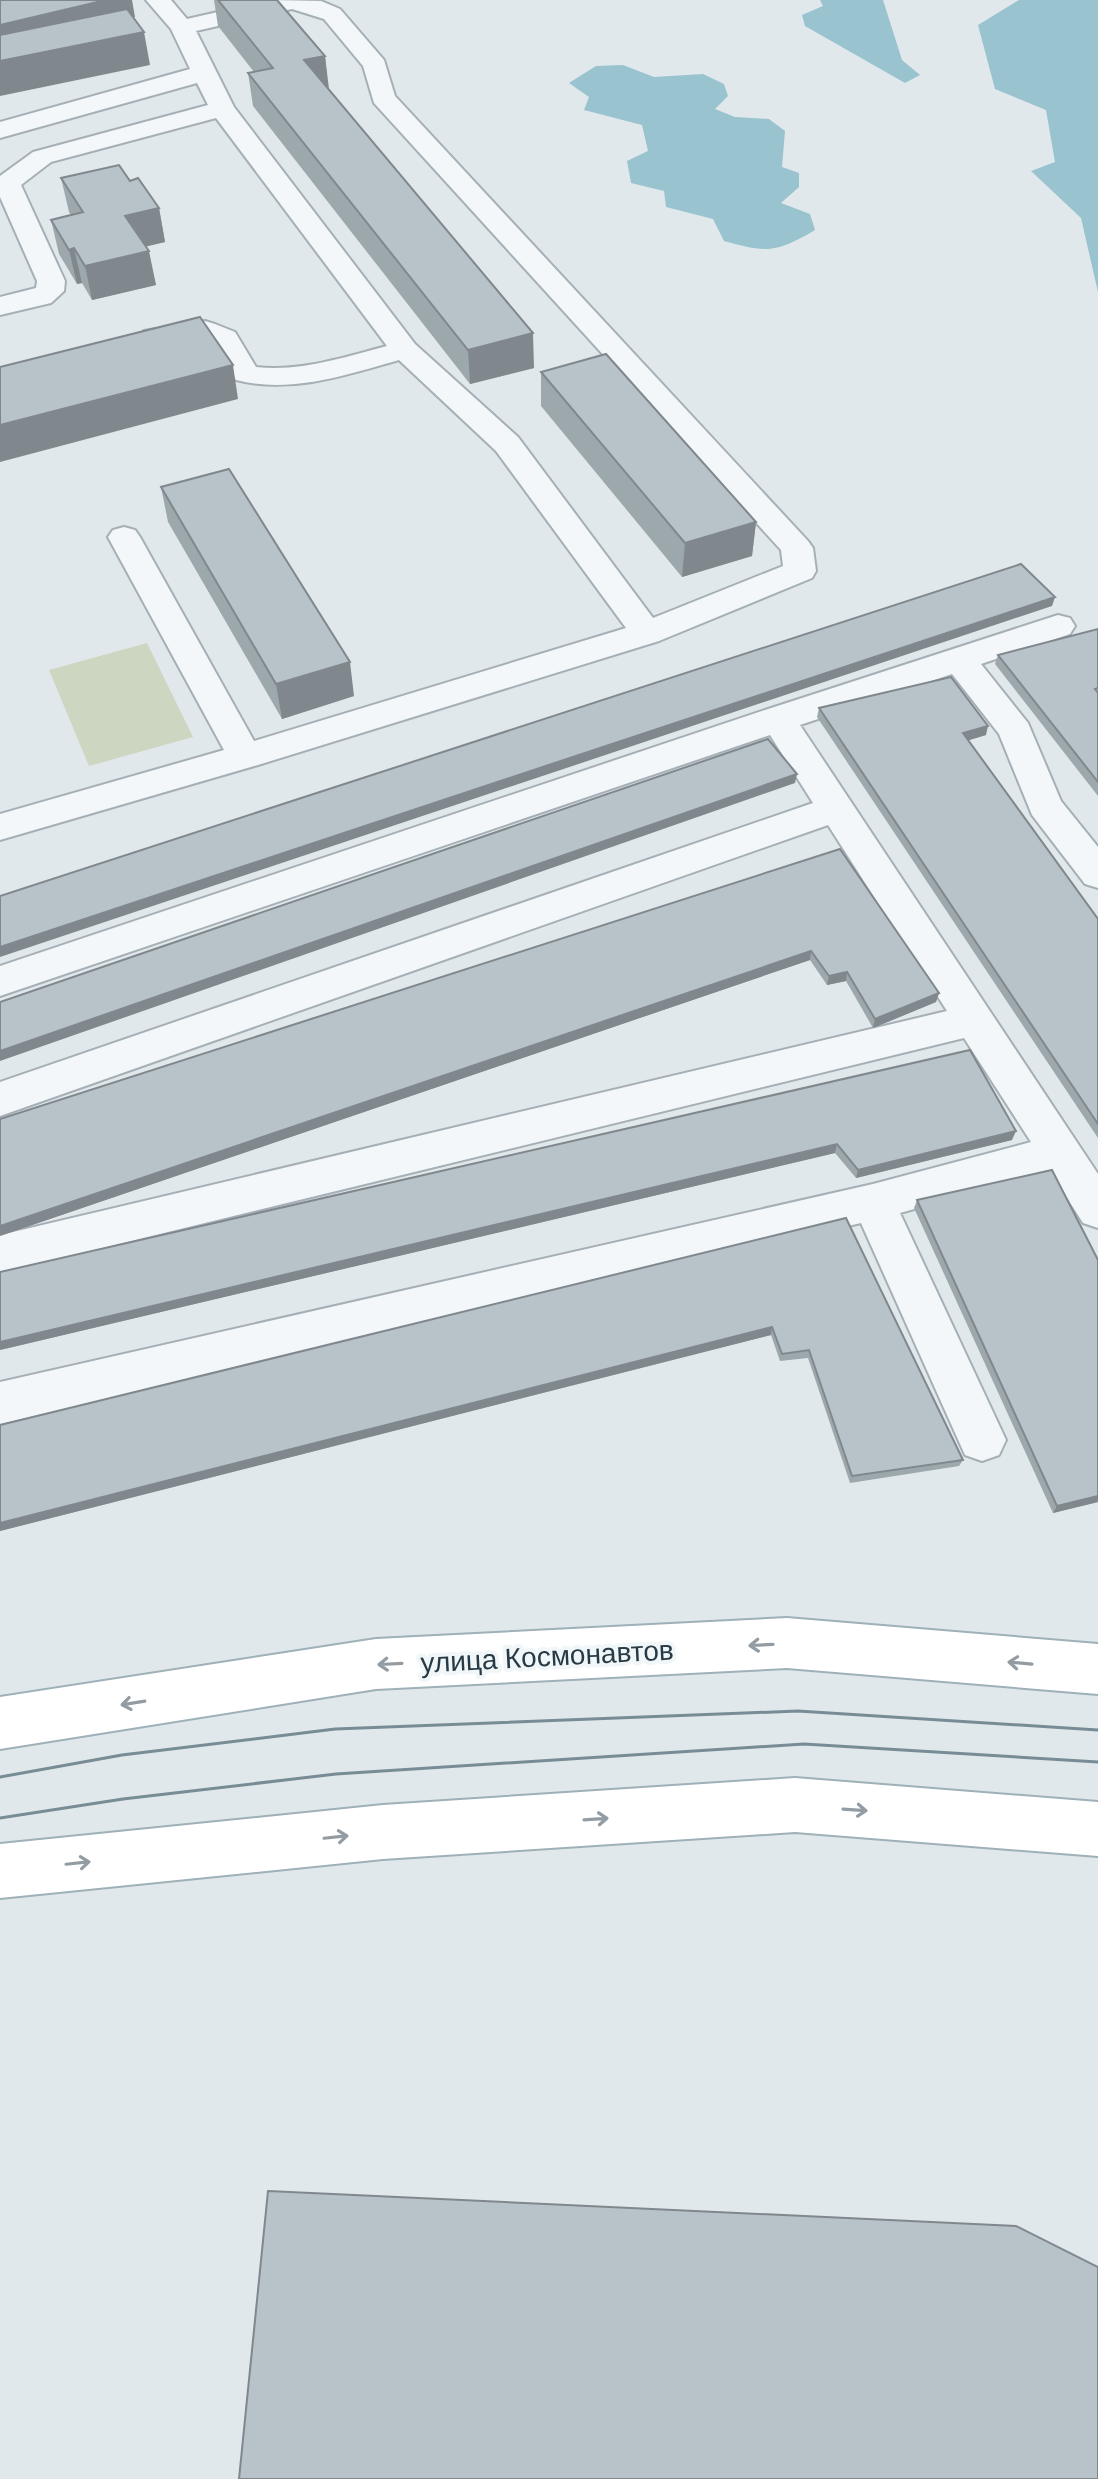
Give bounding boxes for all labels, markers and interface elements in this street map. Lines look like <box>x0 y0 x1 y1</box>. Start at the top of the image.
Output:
street label: улица Космонавтов <box>420 1631 675 1682</box>
one-way arrow <box>748 1637 775 1652</box>
one-way arrow <box>1007 1655 1034 1670</box>
one-way arrow <box>377 1656 404 1671</box>
one-way arrow <box>120 1696 146 1711</box>
one-way arrow <box>841 1803 868 1818</box>
one-way arrow <box>582 1811 609 1826</box>
one-way arrow <box>322 1830 349 1845</box>
one-way arrow <box>64 1855 91 1870</box>

